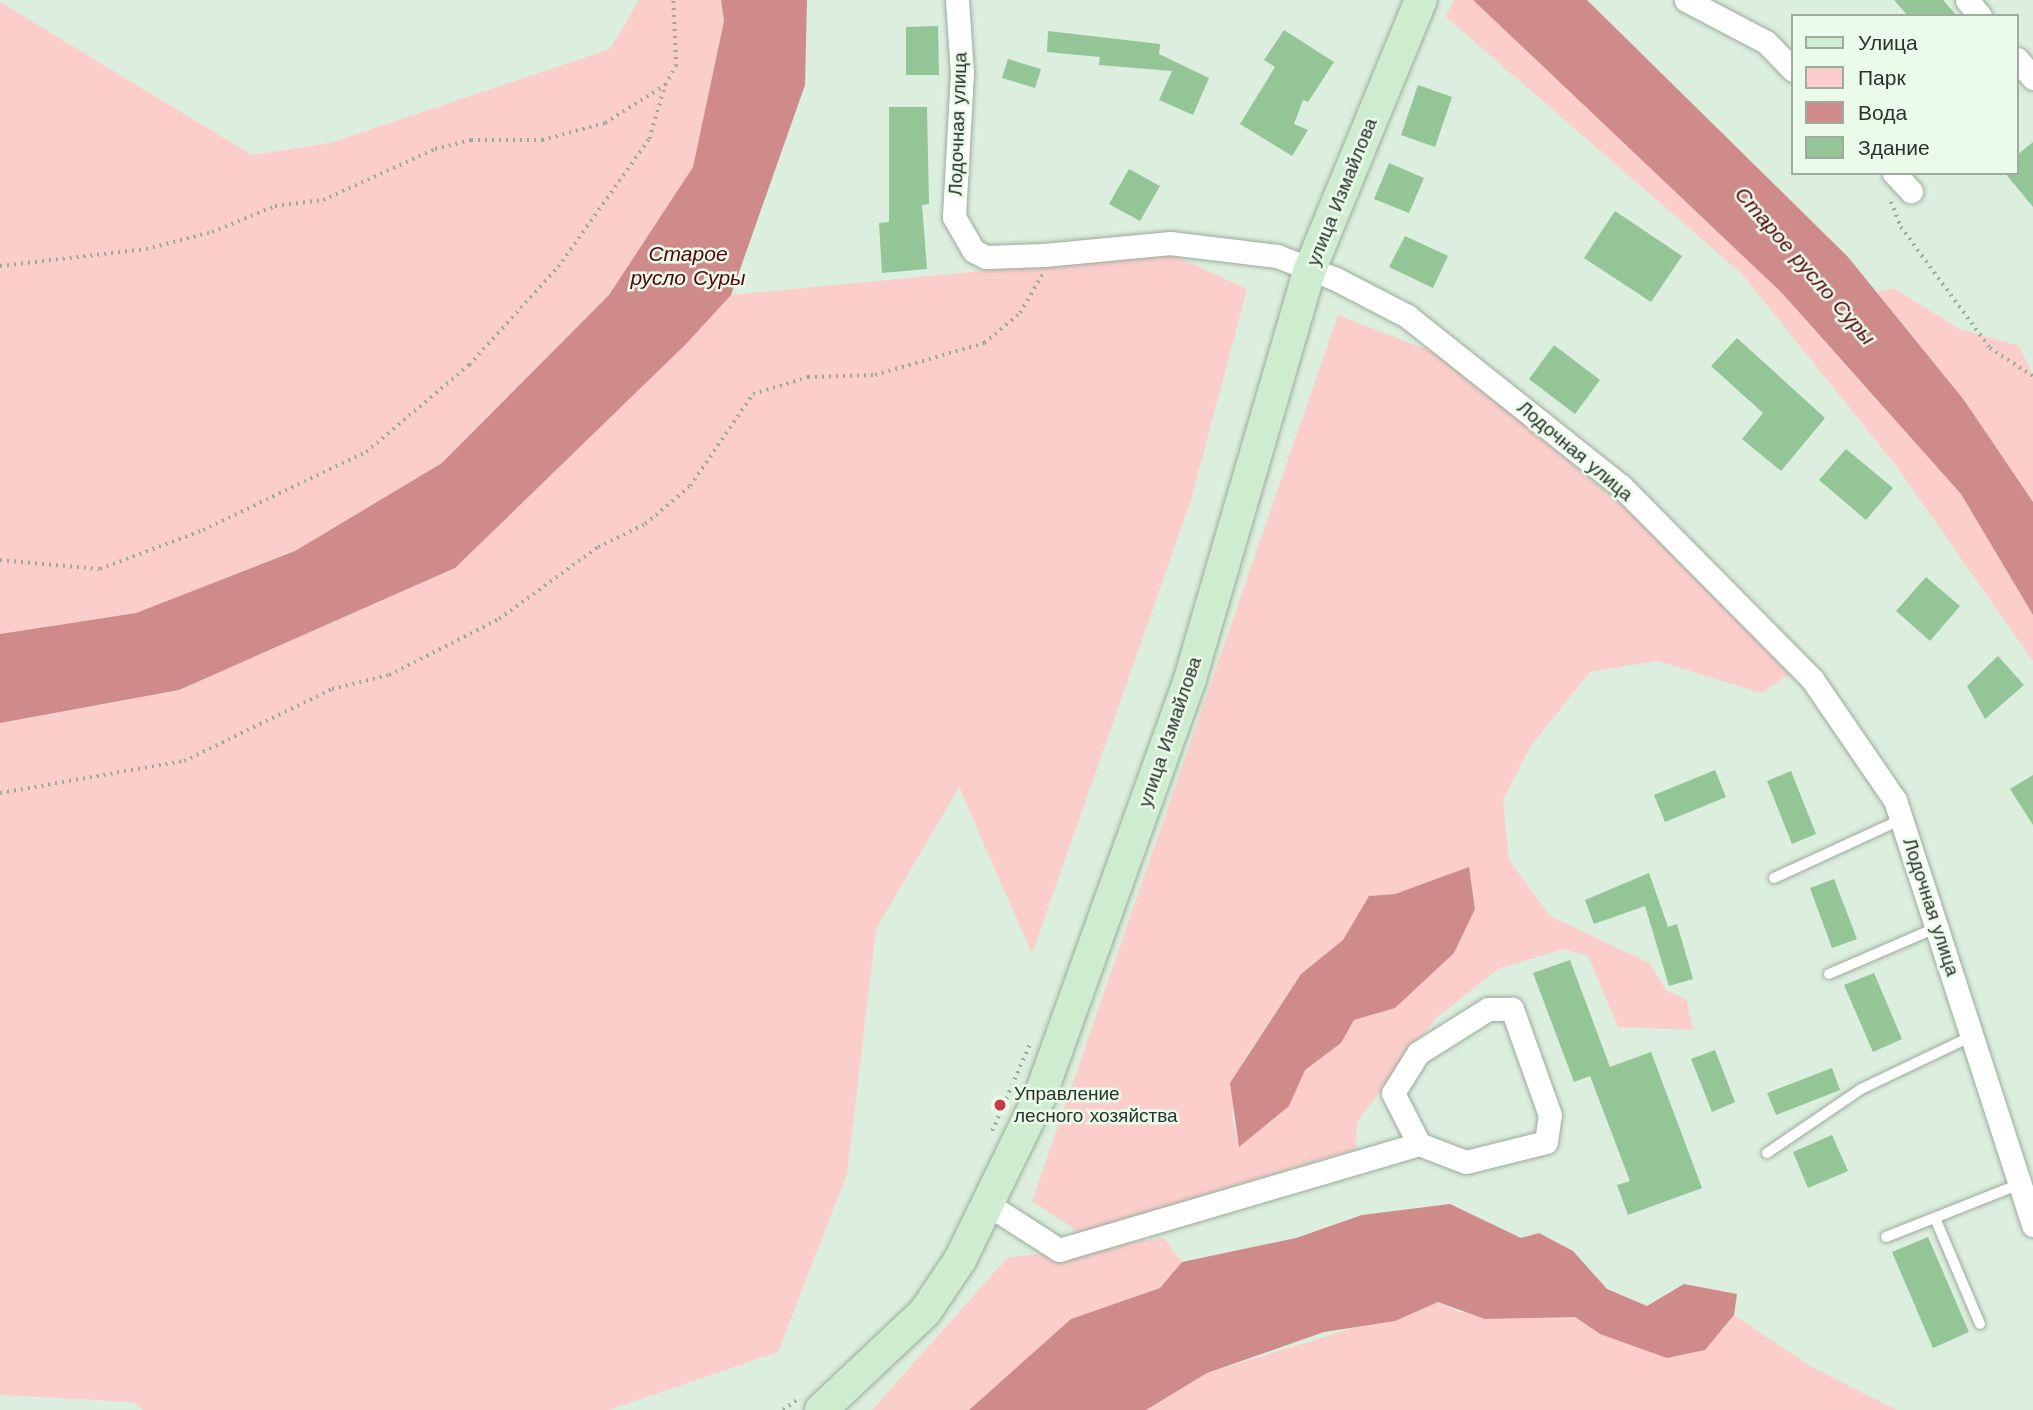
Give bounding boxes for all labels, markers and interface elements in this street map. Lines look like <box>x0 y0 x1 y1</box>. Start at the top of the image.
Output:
legend <box>1792 14 2019 175</box>
text: Улица <box>1858 30 1918 55</box>
street label: Лодочная улица <box>944 52 972 196</box>
text: Парк <box>1858 65 1906 90</box>
text: Вода <box>1858 100 1907 125</box>
street label: улица Измайлова <box>1302 115 1382 269</box>
text: Здание <box>1858 135 1930 160</box>
water label: Старое русло Суры <box>1729 182 1881 350</box>
water label: Старое русло Суры <box>630 241 746 291</box>
street label: Лодочная улица <box>1513 396 1637 506</box>
street label: улица Измайлова <box>1134 654 1206 810</box>
street label: Лодочная улица <box>1898 835 1964 979</box>
place label: Управление лесного хозяйства <box>1014 1083 1178 1127</box>
marker: Управление лесного хозяйства <box>992 1097 1008 1113</box>

